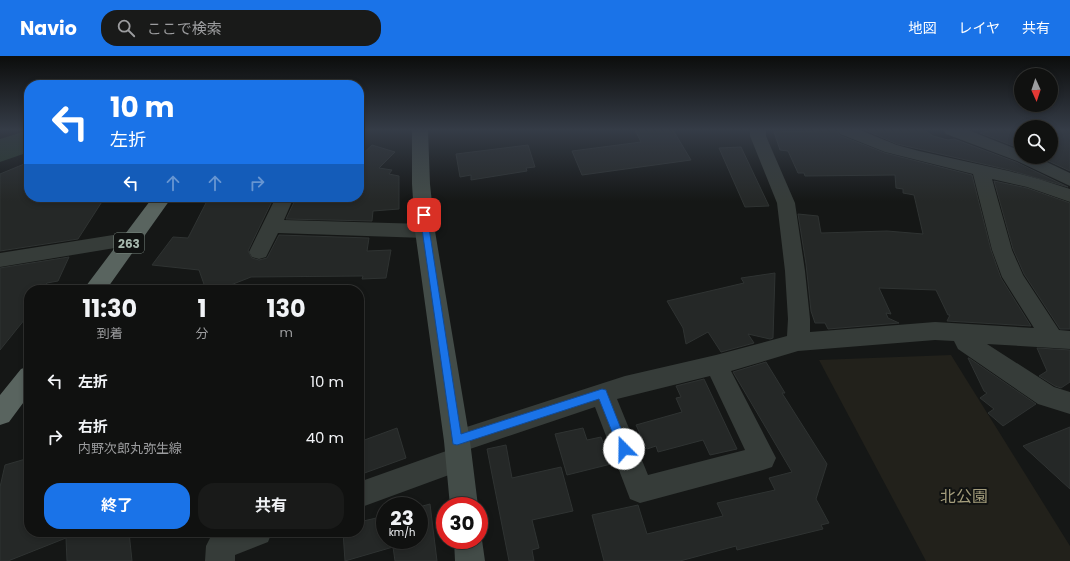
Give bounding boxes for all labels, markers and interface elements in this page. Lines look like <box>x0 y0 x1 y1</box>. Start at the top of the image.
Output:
search box <box>101 10 381 46</box>
text: Navio <box>20 15 77 42</box>
icon: search <box>115 17 137 39</box>
text: ここで検索 <box>147 18 222 39</box>
text: 地図 <box>908 18 936 38</box>
text: レイヤ <box>958 18 1000 38</box>
text: 共有 <box>1022 18 1050 38</box>
north arrow <box>1014 68 1058 112</box>
map controls <box>1014 68 1058 164</box>
text: 10 m <box>110 88 174 127</box>
icon: left <box>44 96 96 148</box>
button: search <box>1014 120 1058 164</box>
text: 左折 <box>110 127 146 152</box>
icon: left <box>120 172 142 194</box>
icon: ahead <box>162 172 184 194</box>
icon: ahead <box>204 172 226 194</box>
icon: right <box>246 172 268 194</box>
pin <box>407 198 441 232</box>
icon: arrive <box>413 204 435 226</box>
road number: 263 <box>114 233 144 253</box>
text: 11:30 <box>82 292 137 325</box>
text: 1 <box>197 292 206 325</box>
text: 130 <box>267 292 306 325</box>
text: m <box>279 323 293 342</box>
text: 到着 <box>97 324 123 343</box>
text: 分 <box>195 324 208 343</box>
icon: left <box>44 370 66 392</box>
text: 左折 <box>78 371 108 392</box>
text: 10 m <box>310 371 344 392</box>
text: 右折 <box>78 416 108 437</box>
icon: right <box>44 426 66 448</box>
text: 40 m <box>306 427 344 448</box>
position arrow <box>603 428 645 470</box>
text: 内野次郎丸弥生線 <box>78 439 182 458</box>
button: 終了 <box>44 483 190 529</box>
button: 共有 <box>198 483 344 529</box>
park label: 北公園 <box>940 485 988 508</box>
speed limit sign: 30 <box>436 497 488 549</box>
text: 23 <box>390 504 414 532</box>
text: km/h <box>389 525 415 540</box>

